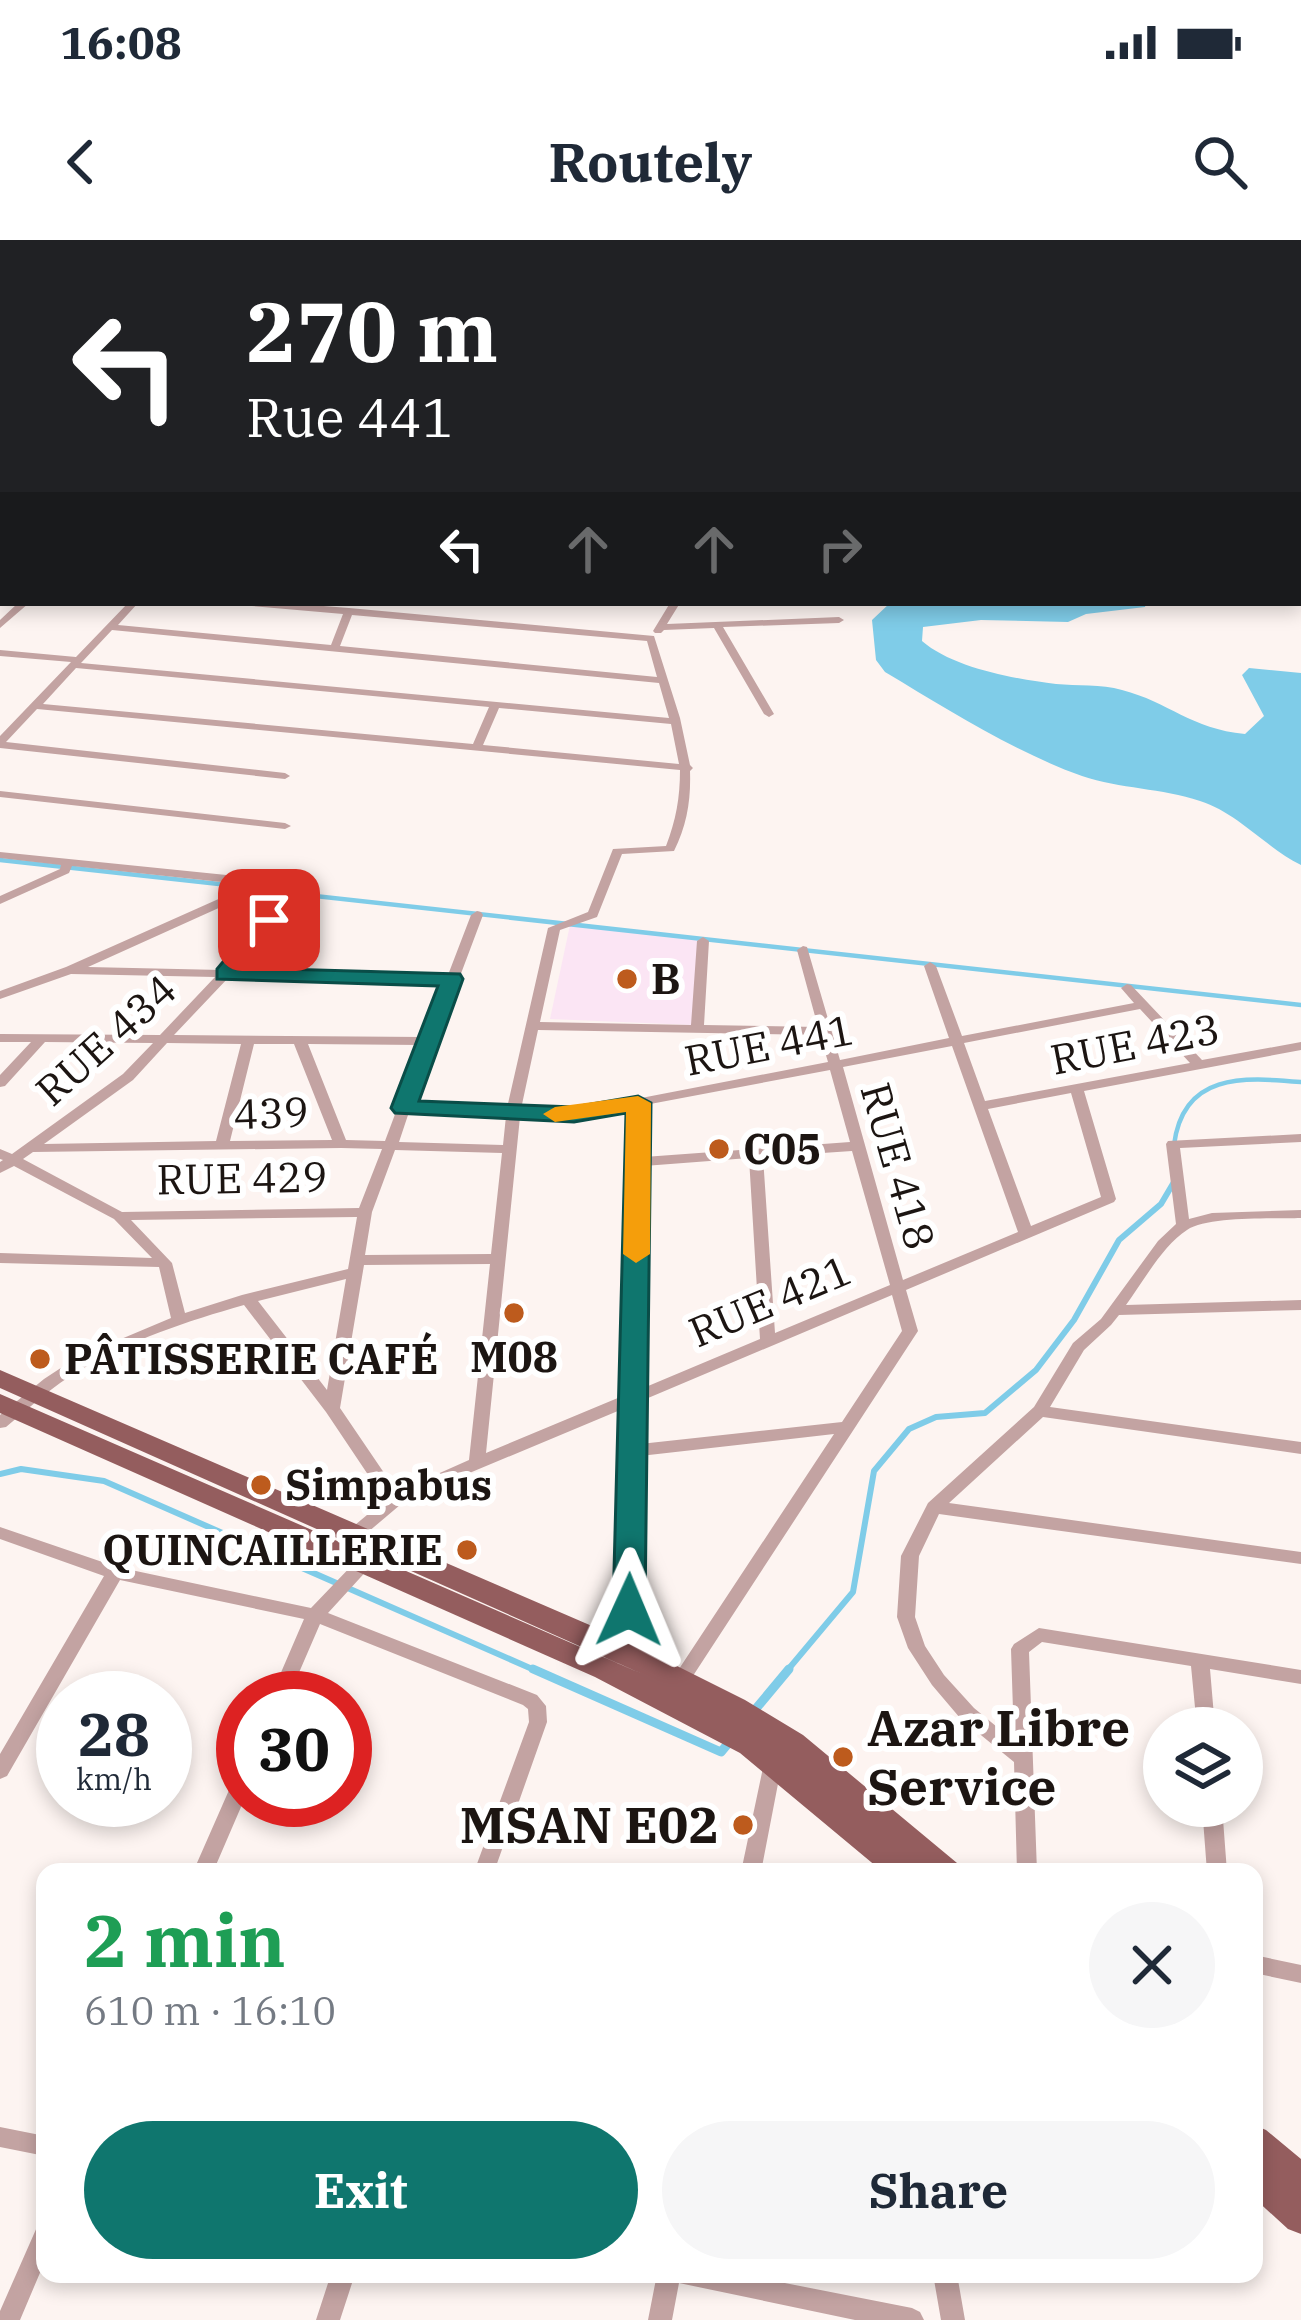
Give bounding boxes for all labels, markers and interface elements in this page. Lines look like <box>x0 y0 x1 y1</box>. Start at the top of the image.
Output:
text: 16:08 <box>60 13 182 71</box>
text: Routely <box>549 127 752 197</box>
icon: back <box>48 129 114 195</box>
icon: search <box>1187 129 1253 195</box>
text: 270 m <box>246 276 498 385</box>
icon: left <box>48 288 204 444</box>
text: Rue 441 <box>246 382 454 452</box>
icon: left <box>429 516 495 582</box>
icon: ahead <box>555 516 621 582</box>
icon: ahead <box>681 516 747 582</box>
icon: right <box>807 516 873 582</box>
pin <box>218 869 320 971</box>
icon: arrive <box>236 887 302 953</box>
place label: B <box>651 951 681 1006</box>
street label: RUE 434 <box>24 962 188 1117</box>
marker: B <box>614 966 640 992</box>
street label: RUE 423 <box>1046 1000 1224 1087</box>
street label: RUE 441 <box>680 1001 858 1088</box>
street label: RUE 418 <box>848 1076 948 1256</box>
street label: 439 <box>232 1084 310 1141</box>
place label: C05 <box>743 1121 821 1176</box>
marker: C05 <box>706 1136 732 1162</box>
street label: RUE 429 <box>156 1149 328 1206</box>
street label: RUE 421 <box>680 1242 859 1359</box>
marker: M08 <box>501 1300 527 1326</box>
place label: M08 <box>470 1329 558 1384</box>
place label: PÂTISSERIE CAFÉ <box>64 1331 438 1386</box>
marker: PÂTISSERIE CAFÉ <box>27 1346 53 1372</box>
place label: Simpabus <box>285 1457 492 1512</box>
marker: Simpabus <box>248 1472 274 1498</box>
place label: QUINCAILLERIE <box>102 1522 443 1577</box>
marker: QUINCAILLERIE <box>454 1537 480 1563</box>
position arrow <box>566 1547 692 1673</box>
speed limit sign: 30 <box>216 1671 372 1827</box>
text: 28 <box>78 1694 150 1773</box>
place label: Azar Libre Service <box>867 1694 1130 1819</box>
map controls <box>1143 1707 1263 1827</box>
button: layers <box>1143 1707 1263 1827</box>
marker: Azar Libre Service <box>830 1744 856 1770</box>
text: km/h <box>76 1759 152 1798</box>
place label: MSAN E02 <box>460 1791 719 1857</box>
marker: MSAN E02 <box>730 1812 756 1838</box>
text: 2 min <box>84 1893 286 1987</box>
button: close <box>1089 1902 1215 2028</box>
text: 610 m · 16:10 <box>84 1985 336 2036</box>
button: Exit <box>84 2121 638 2259</box>
button: Share <box>662 2121 1215 2259</box>

